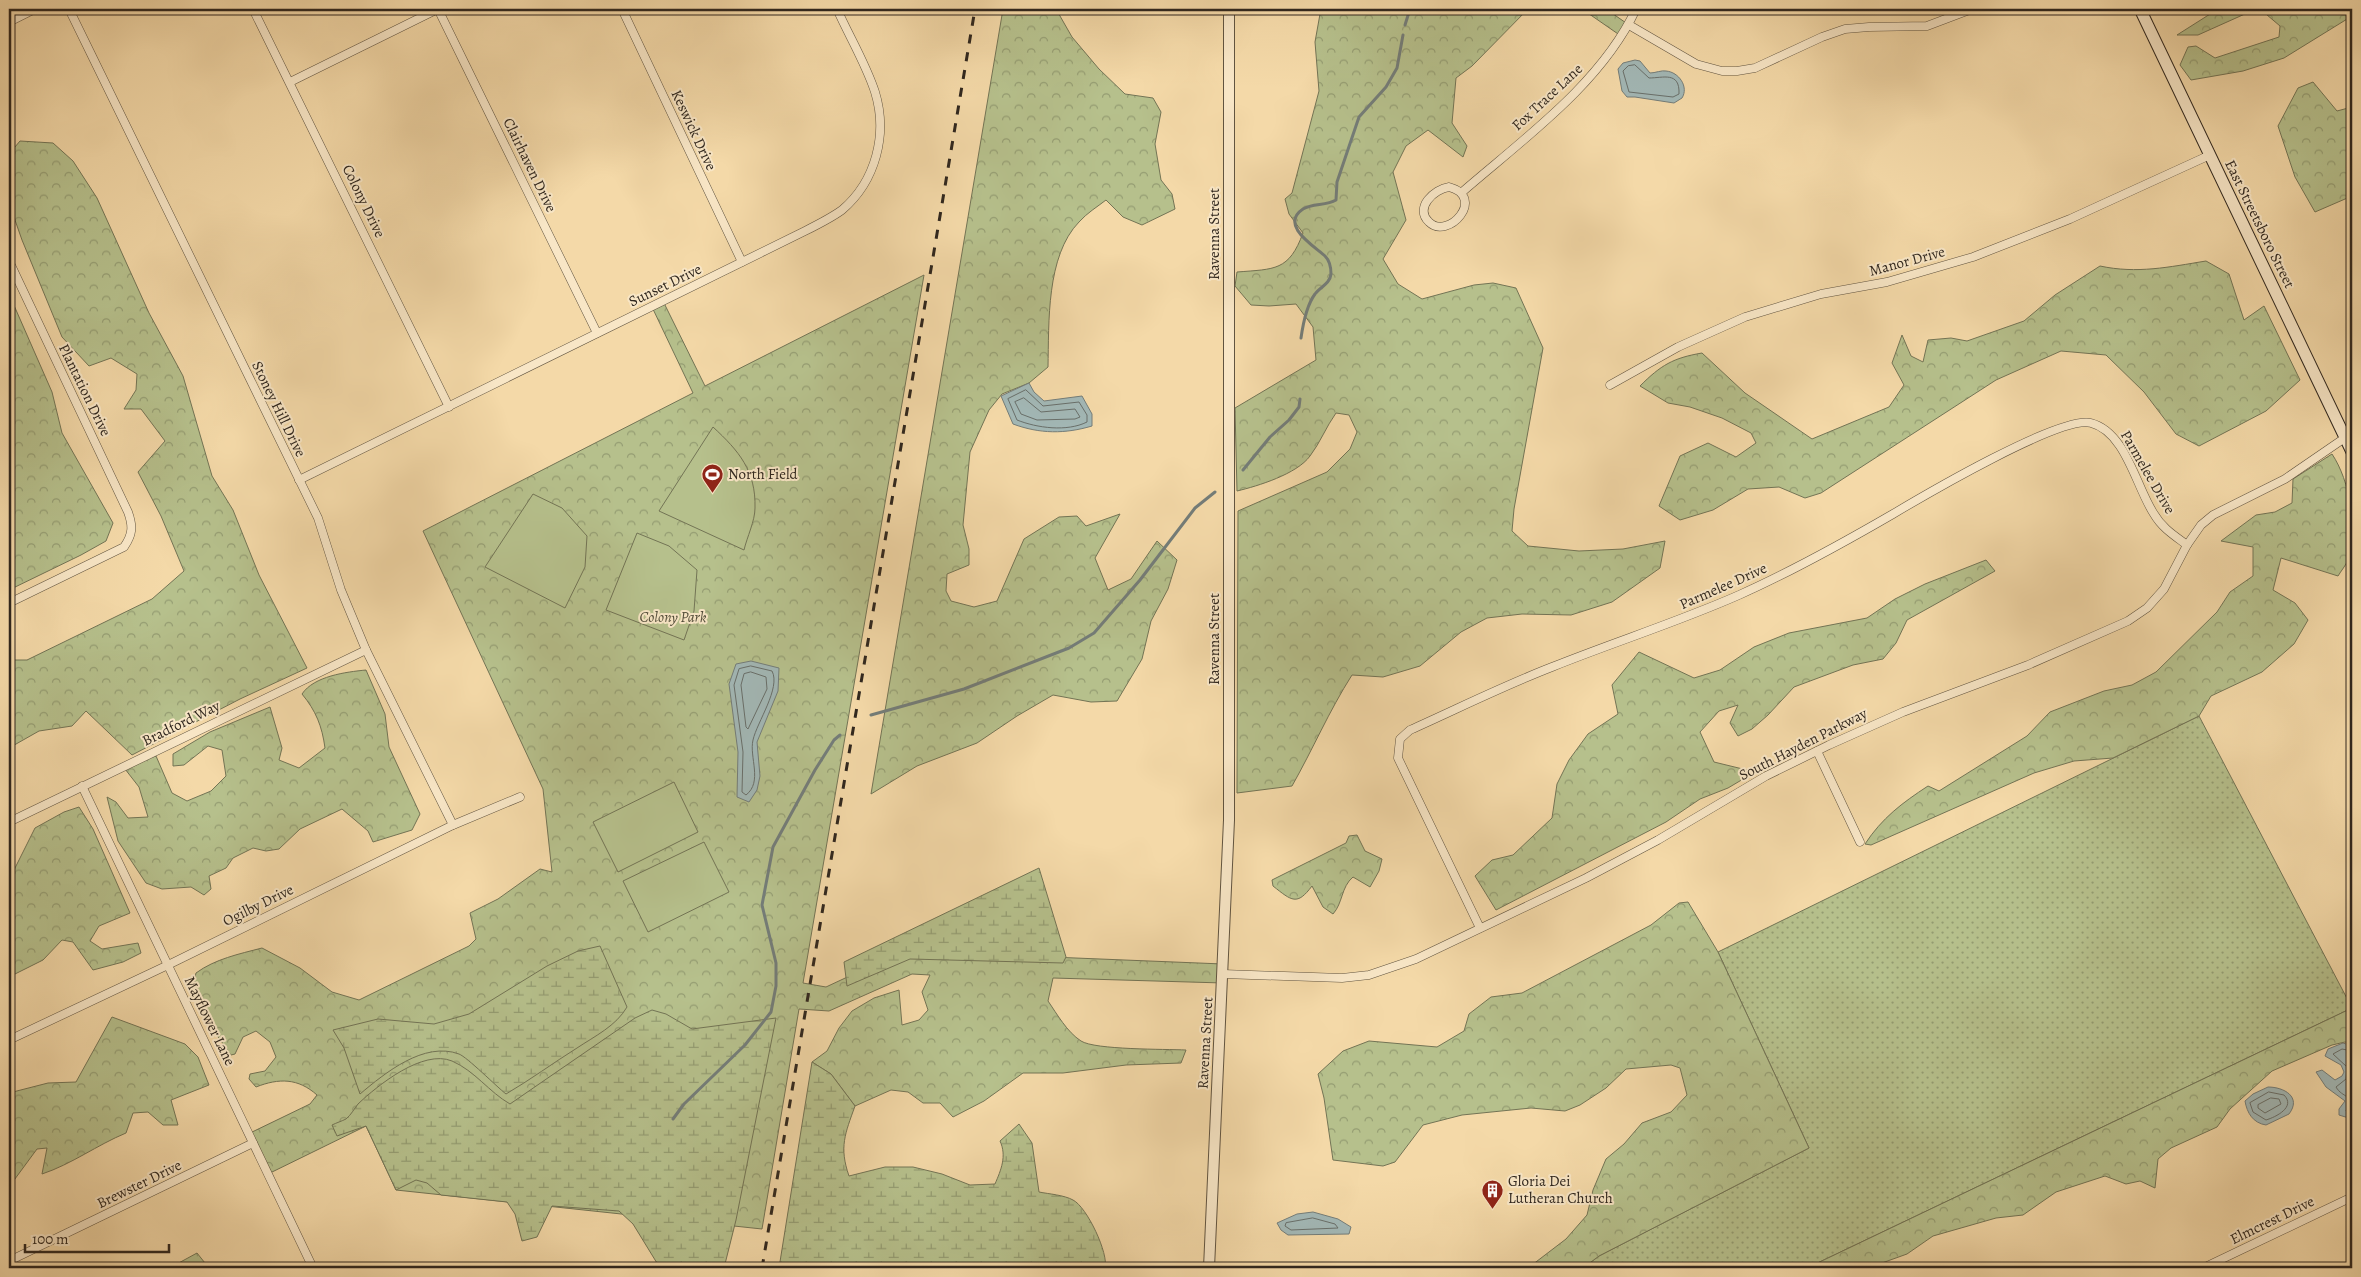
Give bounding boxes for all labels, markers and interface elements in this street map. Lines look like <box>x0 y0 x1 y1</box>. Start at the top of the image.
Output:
street label: Fox Trace Lane <box>1507 59 1587 135</box>
street label: Keswick Drive <box>667 86 722 174</box>
street label: Clairhaven Drive <box>498 114 562 216</box>
street label: East Streetsboro Street <box>2220 157 2300 292</box>
street label: Colony Drive <box>338 161 390 241</box>
street label: Ravenna Street <box>1204 188 1224 280</box>
street label: Manor Drive <box>1867 241 1947 281</box>
street label: Sunset Drive <box>625 259 705 311</box>
street label: Plantation Drive <box>54 340 116 440</box>
street label: Stoney Hill Drive <box>247 358 311 461</box>
street label: Parmelee Drive <box>2116 426 2180 518</box>
sports icon: North Field <box>700 462 724 493</box>
place label: North Field <box>728 464 799 484</box>
street label: Parmelee Drive <box>1676 558 1770 614</box>
street label: Ravenna Street <box>1204 593 1224 685</box>
park label: Colony Park <box>640 607 707 627</box>
street label: Bradford Way <box>139 695 224 750</box>
street label: South Hayden Parkway <box>1736 703 1871 785</box>
street label: Ogilby Drive <box>219 879 297 931</box>
street label: Mayflower Lane <box>180 973 240 1069</box>
street label: Ravenna Street <box>1193 996 1217 1089</box>
street label: Brewster Drive <box>93 1155 185 1213</box>
place label: Gloria Dei Lutheran Church <box>1508 1171 1613 1208</box>
building icon: Gloria Dei Lutheran Church <box>1480 1178 1504 1209</box>
street label: Elmcrest Drive <box>2227 1191 2318 1249</box>
scale bar <box>25 1222 169 1254</box>
text: 100 m <box>32 1229 69 1249</box>

